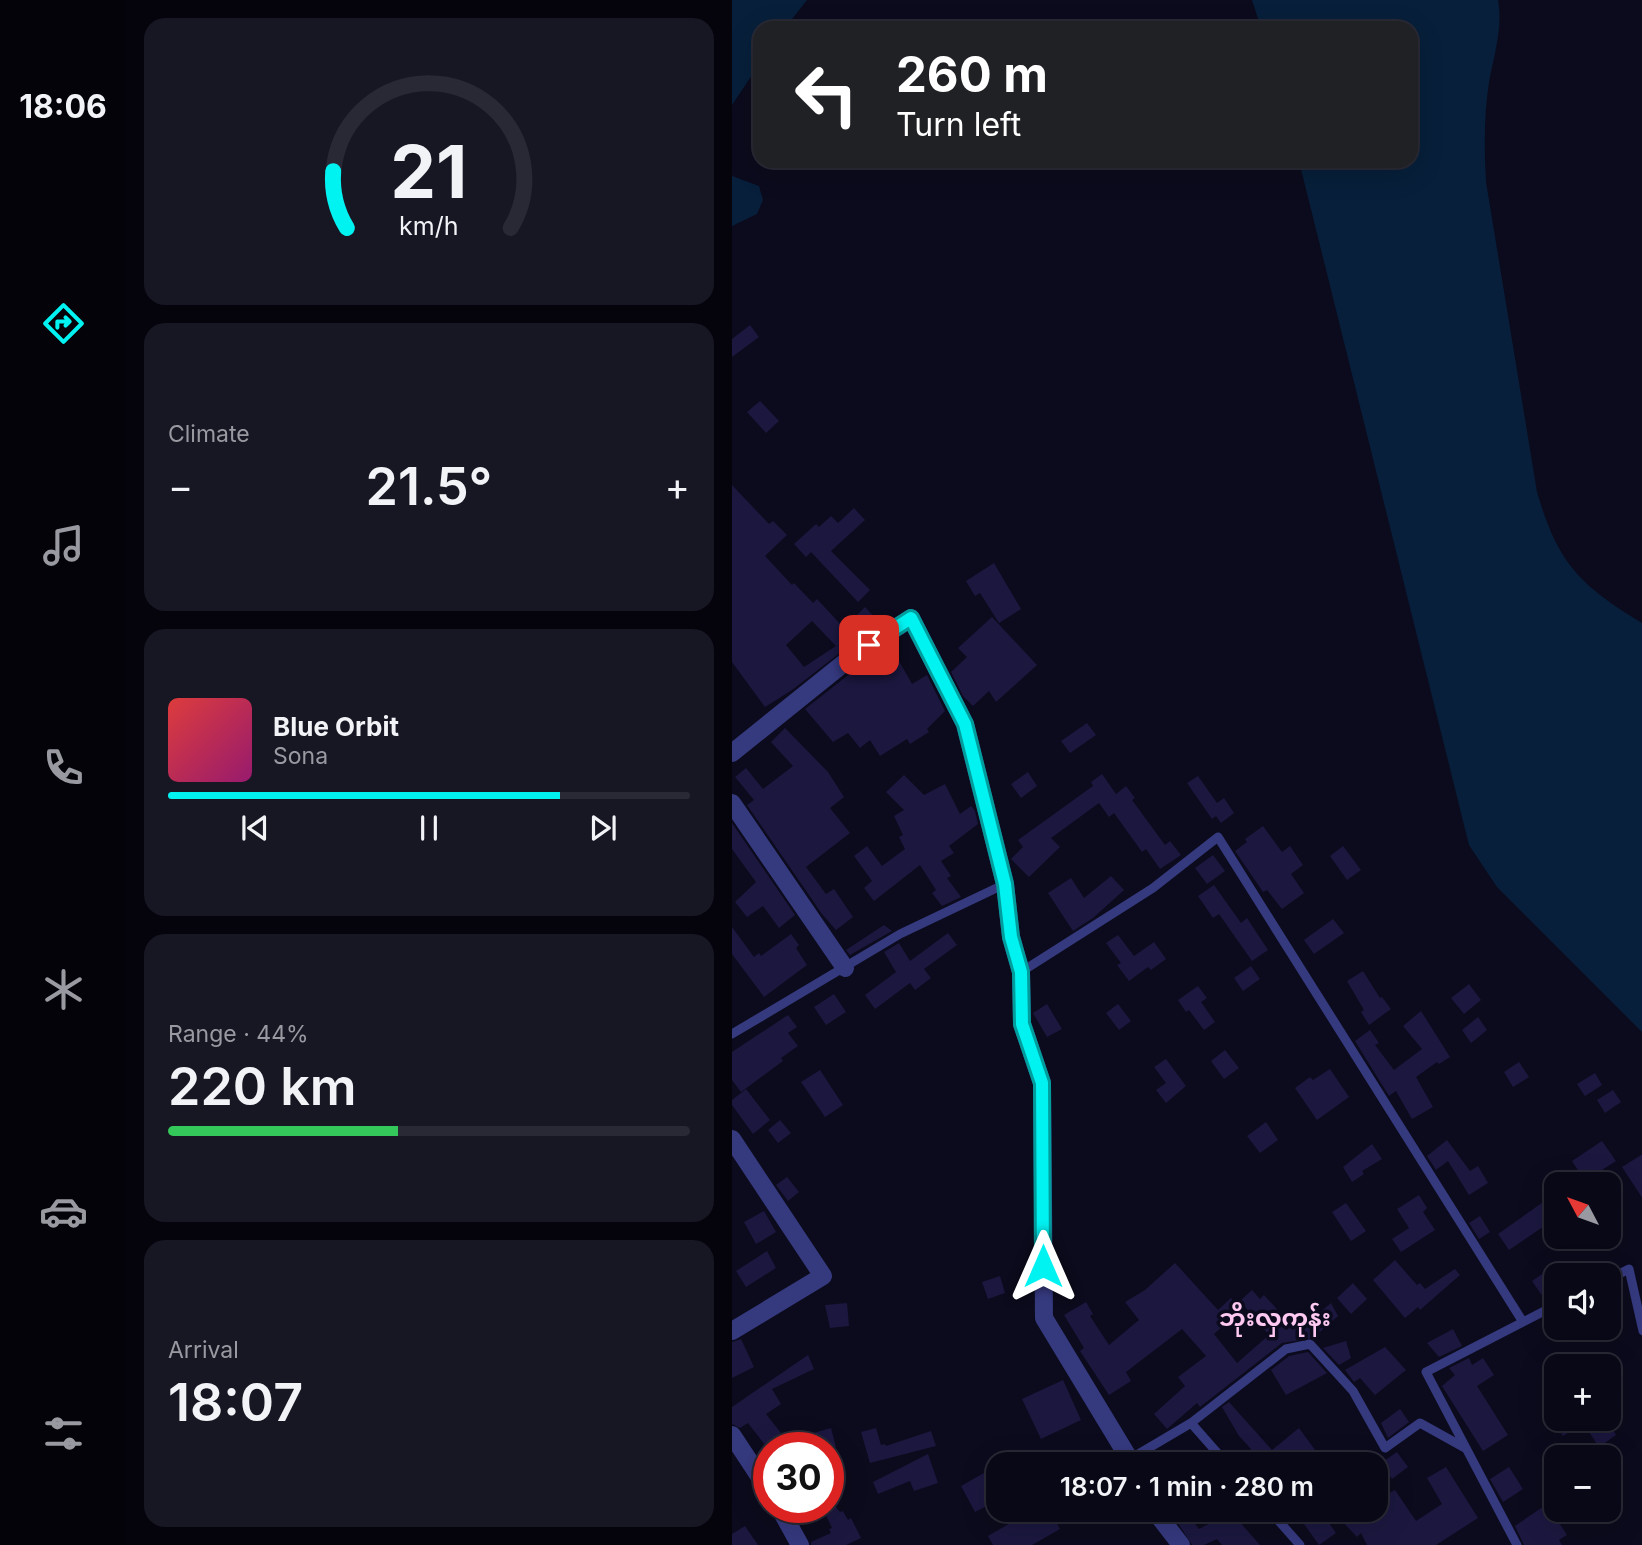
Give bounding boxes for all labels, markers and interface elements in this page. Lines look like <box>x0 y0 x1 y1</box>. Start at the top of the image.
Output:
text: 260 m <box>896 45 1048 104</box>
icon: left <box>781 49 872 140</box>
text: 18:06 <box>19 87 107 126</box>
text: Turn left <box>896 105 1021 144</box>
text: 21 <box>390 127 468 216</box>
text: km/h <box>399 211 459 241</box>
icon: directions <box>39 299 88 348</box>
text: Climate <box>168 420 250 448</box>
text: 21.5° <box>366 455 492 518</box>
text: − <box>168 463 193 509</box>
text: + <box>665 463 690 509</box>
icon: music <box>39 521 88 570</box>
pin <box>839 615 899 675</box>
icon: arrive <box>850 626 888 664</box>
text: Blue Orbit <box>273 711 399 742</box>
text: Sona <box>273 742 328 770</box>
icon: phone <box>39 743 88 792</box>
icon: previous <box>236 809 274 847</box>
icon: pause <box>410 809 448 847</box>
icon: next <box>584 809 622 847</box>
icon: climate <box>39 965 88 1014</box>
text: Range · 44% <box>168 1020 309 1048</box>
text: 220 km <box>168 1055 357 1118</box>
north arrow <box>1544 1172 1621 1250</box>
map controls <box>1544 1172 1621 1522</box>
icon: car <box>39 1187 88 1236</box>
position arrow <box>1006 1229 1080 1303</box>
button: sound <box>1544 1263 1621 1340</box>
district label: ဘိုးလှကုန်း <box>1219 1302 1331 1337</box>
text: Arrival <box>168 1336 239 1364</box>
button: + <box>1544 1354 1621 1431</box>
text: 18:07 <box>168 1371 303 1434</box>
icon: filters <box>39 1409 88 1458</box>
speed limit sign: 30 <box>753 1432 844 1523</box>
button: − <box>1544 1445 1621 1522</box>
text: 18:07 · 1 min · 280 m <box>1060 1471 1314 1502</box>

